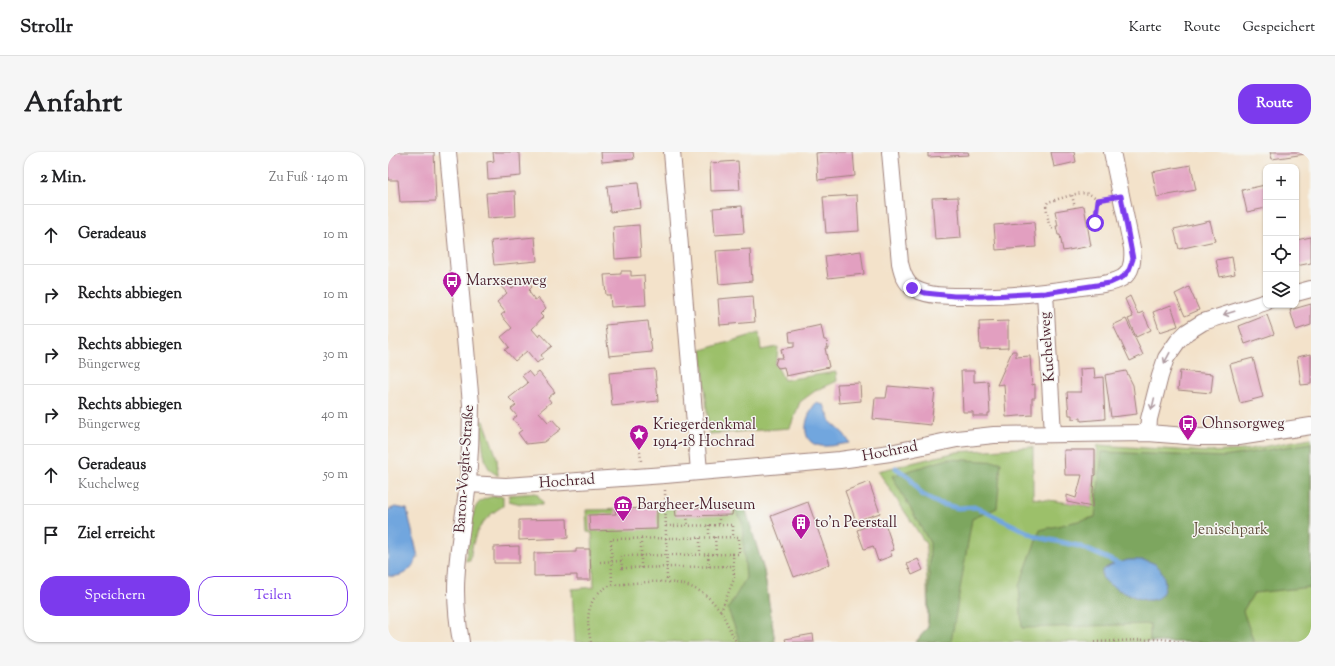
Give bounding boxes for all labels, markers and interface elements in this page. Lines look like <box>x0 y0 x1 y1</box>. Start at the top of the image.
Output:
text: Strollr <box>20 14 73 41</box>
text: Karte <box>1129 18 1162 38</box>
text: Route <box>1184 18 1220 38</box>
text: Gespeichert <box>1242 18 1315 38</box>
text: Anfahrt <box>24 84 122 124</box>
button: Route <box>1238 84 1311 124</box>
map controls <box>1263 164 1299 308</box>
button: + <box>1263 164 1299 200</box>
text: 2 Min. <box>40 166 86 190</box>
text: Zu Fuß · 140 m <box>269 169 348 187</box>
button: − <box>1263 200 1299 236</box>
route start <box>1086 214 1104 232</box>
icon: ahead <box>40 224 62 246</box>
text: Geradeaus <box>78 224 146 245</box>
text: 10 m <box>323 226 348 244</box>
button: locate <box>1263 236 1299 272</box>
bus stop icon: Marxsenweg <box>441 270 463 298</box>
place label: Marxsenweg <box>466 271 547 292</box>
button: layers <box>1263 272 1299 308</box>
route end <box>903 279 921 297</box>
icon: right <box>40 284 62 306</box>
text: Rechts abbiegen <box>78 284 182 305</box>
text: 10 m <box>323 286 348 304</box>
one-way arrow <box>1223 310 1235 318</box>
street label: Kuchelweg <box>1035 311 1061 383</box>
text: Rechts abbiegen <box>78 335 182 356</box>
icon: right <box>40 344 62 366</box>
text: 30 m <box>322 346 348 364</box>
one-way arrow <box>1163 352 1171 364</box>
text: Büngerweg <box>78 356 140 374</box>
text: Rechts abbiegen <box>78 395 182 416</box>
one-way arrow <box>1148 398 1156 411</box>
icon: right <box>40 404 62 426</box>
street label: Baron-Voght-Straße <box>450 404 480 534</box>
text: 40 m <box>321 406 348 424</box>
bus stop icon: Ohnsorgweg <box>1177 413 1199 441</box>
place label: Ohnsorgweg <box>1202 414 1285 435</box>
place label: Kriegerdenkmal 1914-18 Hochrad <box>653 415 756 453</box>
text: Büngerweg <box>78 416 140 434</box>
place icon: Kriegerdenkmal 1914-18 Hochrad <box>628 423 650 451</box>
street label: Hochrad <box>860 436 920 468</box>
text: Geradeaus <box>78 455 146 476</box>
icon: ahead <box>40 464 62 486</box>
text: 50 m <box>323 466 348 484</box>
street label: Hochrad <box>538 470 596 494</box>
text: Kuchelweg <box>78 476 139 494</box>
museum icon: Bargheer-Museum <box>612 494 634 522</box>
place label: Bargheer-Museum <box>637 495 756 516</box>
building icon: to'n Peerstall <box>790 512 812 540</box>
place label: to'n Peerstall <box>815 513 897 534</box>
park label: Jenischpark <box>1193 520 1268 541</box>
icon: arrive <box>40 524 62 546</box>
text: Ziel erreicht <box>78 524 155 545</box>
button: Speichern <box>40 576 190 616</box>
button: Teilen <box>198 576 348 616</box>

